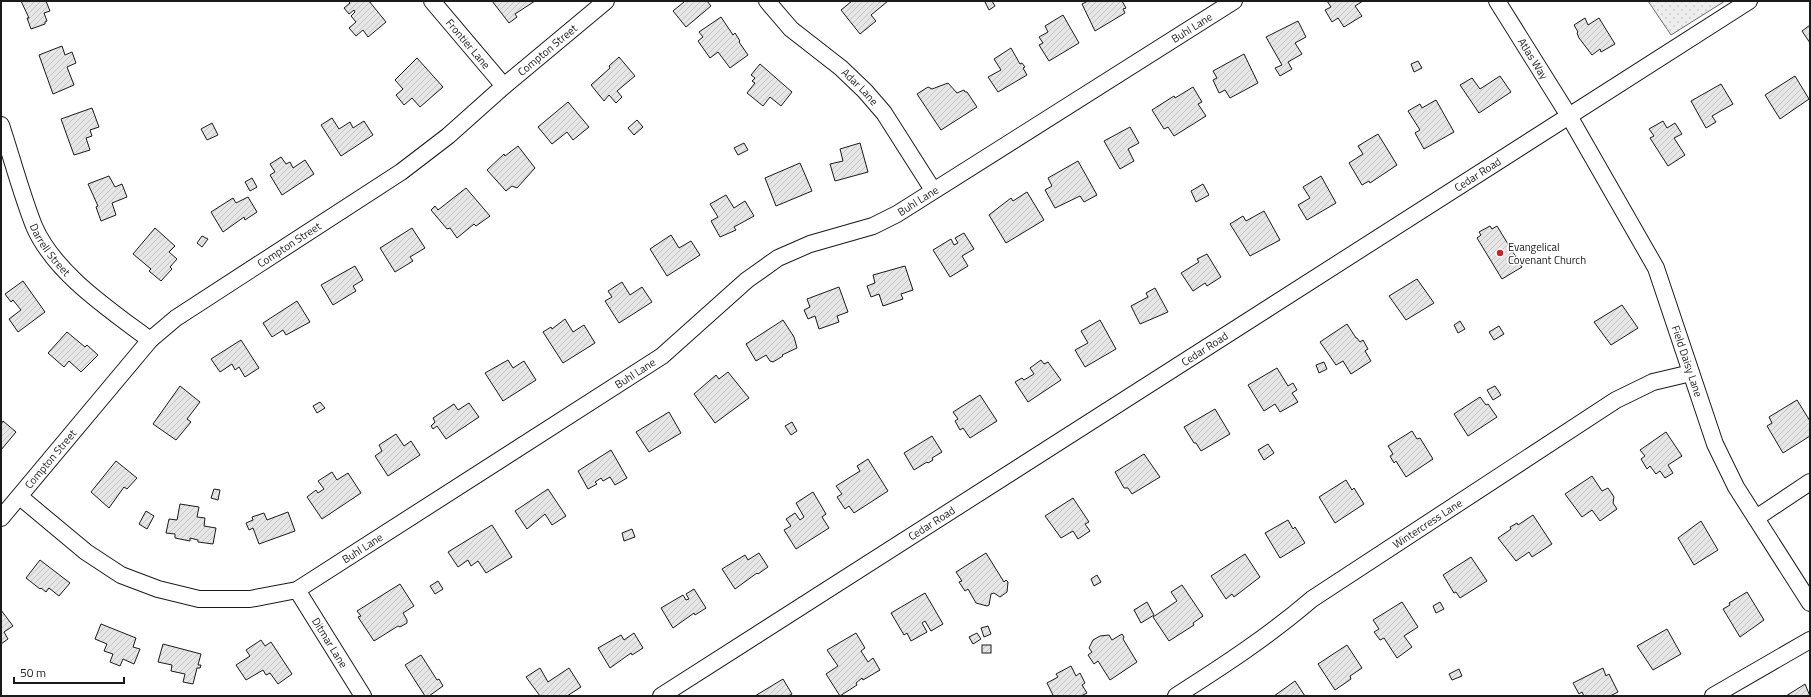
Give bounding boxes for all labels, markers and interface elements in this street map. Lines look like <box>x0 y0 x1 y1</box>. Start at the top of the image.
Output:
street label: Buhl Lane <box>1168 8 1216 47</box>
street label: Frontier Lane <box>442 15 494 73</box>
street label: Compton Street <box>514 20 581 79</box>
street label: Atlas Way <box>1514 35 1553 83</box>
street label: Adar Lane <box>838 65 882 109</box>
street label: Cedar Road <box>1451 153 1504 195</box>
street label: Buhl Lane <box>894 182 942 220</box>
street label: Compton Street <box>254 218 324 271</box>
street label: Darrell Street <box>26 221 74 280</box>
place label: Evangelical Covenant Church <box>1508 239 1586 268</box>
marker: Evangelical Covenant Church <box>1495 248 1505 258</box>
street label: Field Daisy Lane <box>1668 323 1707 399</box>
street label: Cedar Road <box>1178 328 1231 370</box>
street label: Buhl Lane <box>611 354 659 392</box>
street label: Compton Street <box>21 426 80 492</box>
street label: Wintercress Lane <box>1389 495 1466 552</box>
street label: Cedar Road <box>905 502 958 544</box>
street label: Buhl Lane <box>339 529 386 567</box>
street label: Ditmar Lane <box>308 614 352 671</box>
scale bar <box>14 659 124 685</box>
text: 50 m <box>20 663 46 682</box>

